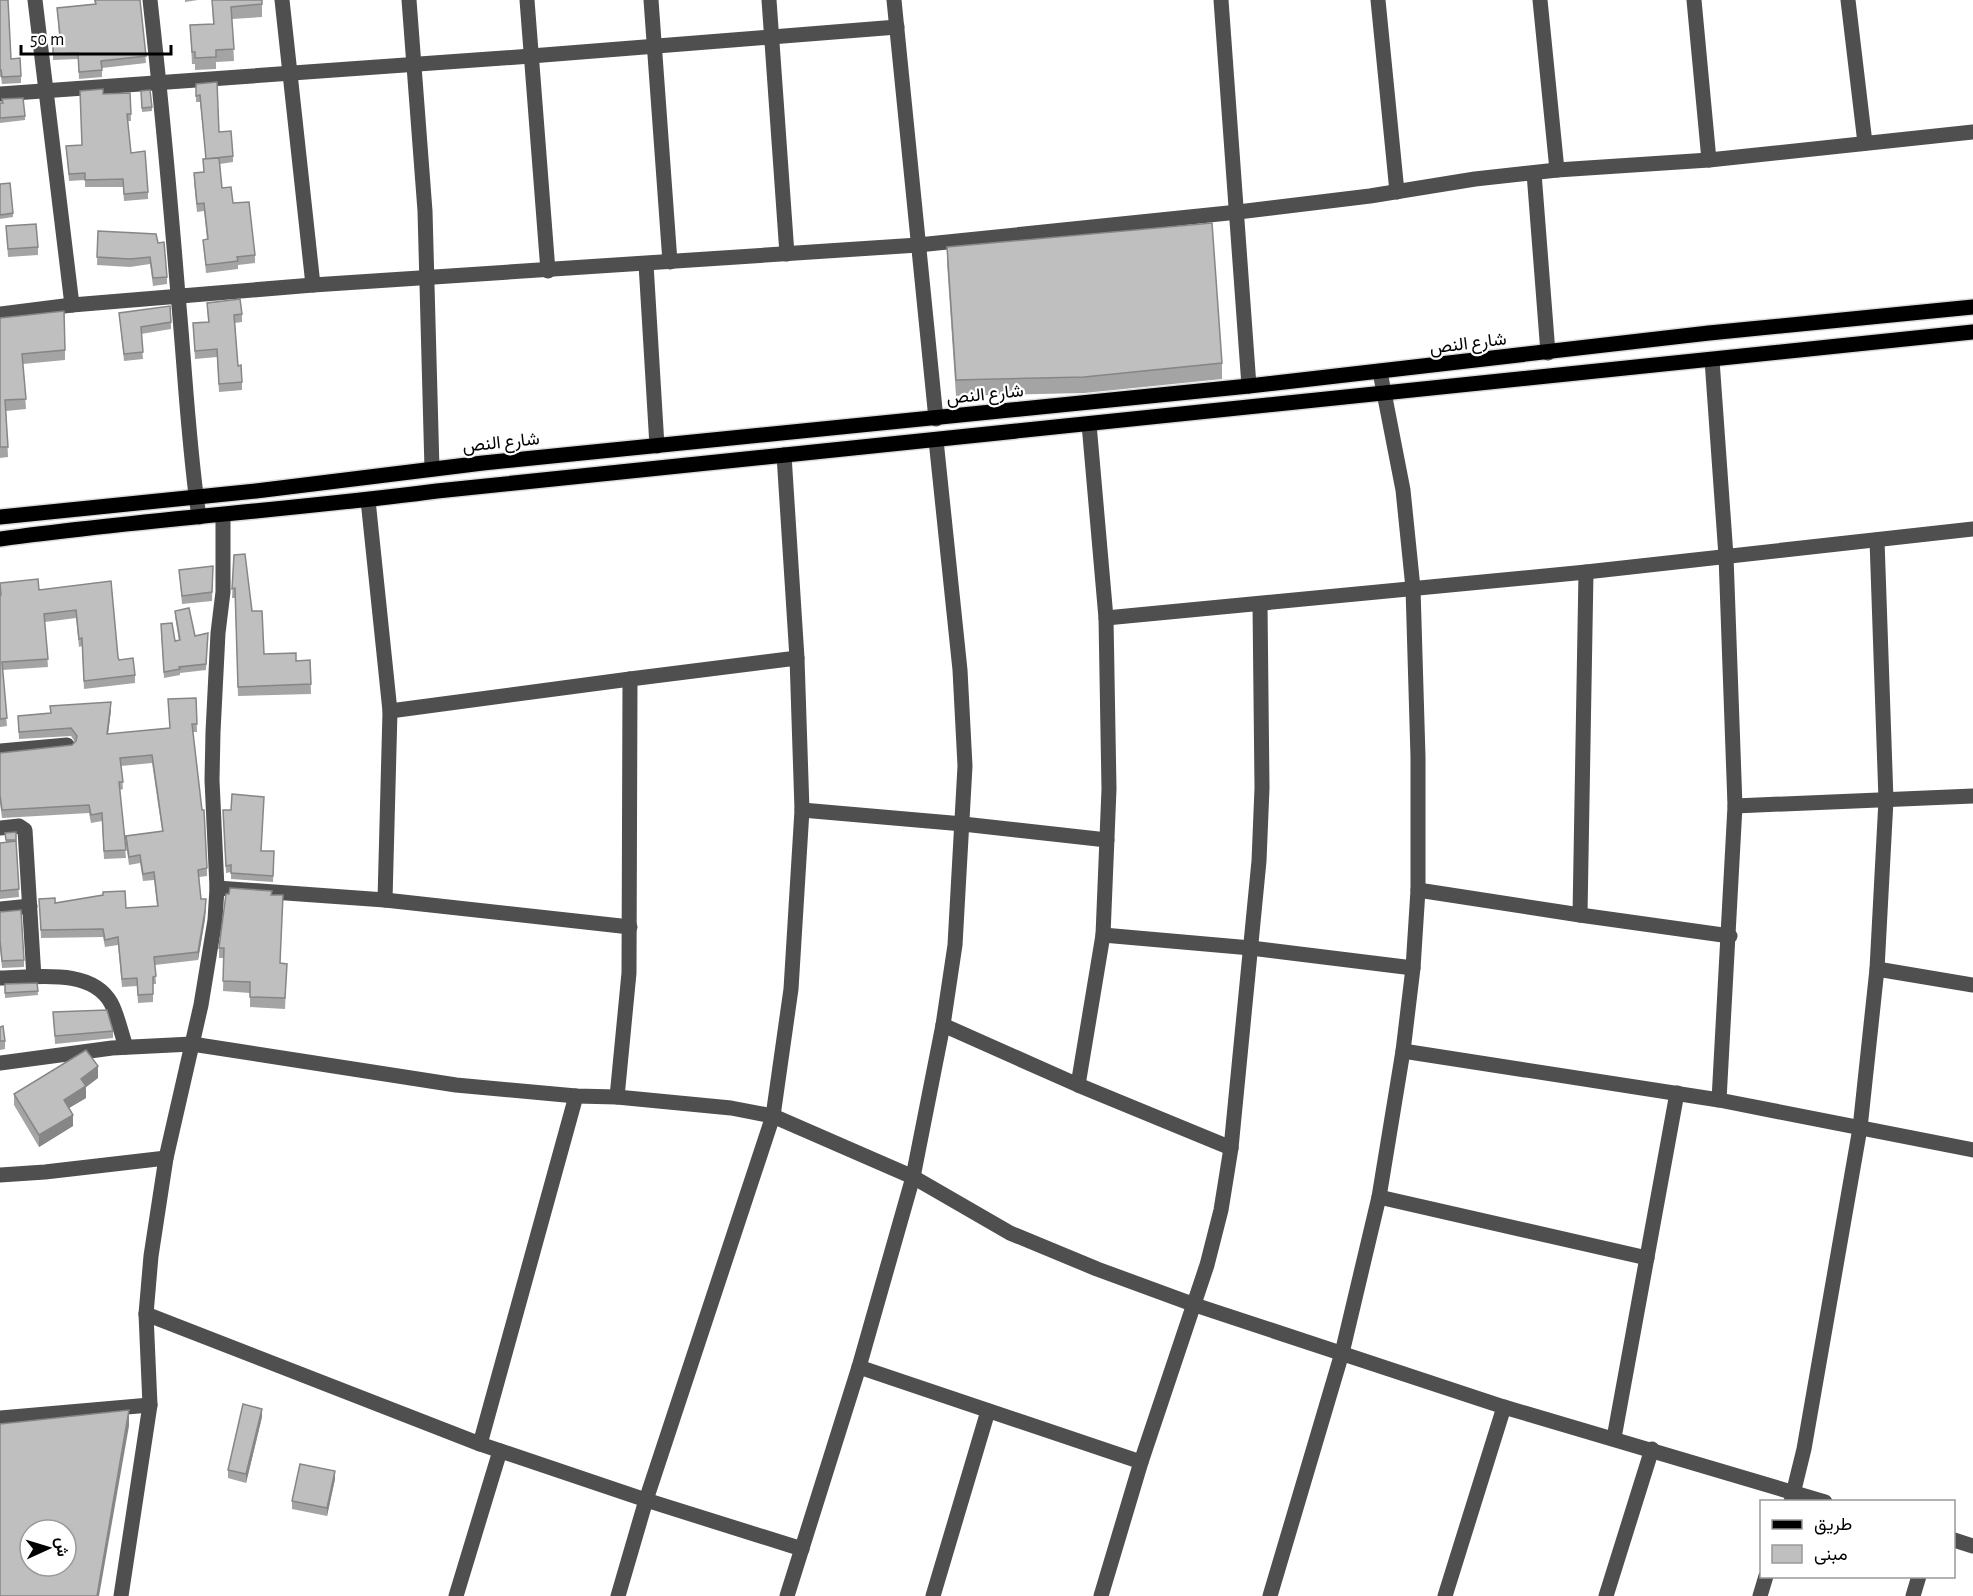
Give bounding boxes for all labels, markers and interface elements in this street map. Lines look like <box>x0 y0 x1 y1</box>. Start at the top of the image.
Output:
scale bar <box>21 18 171 56</box>
text: 50 m <box>30 31 64 49</box>
street label: شارع النص <box>1429 330 1508 360</box>
street label: شارع النص <box>946 382 1025 410</box>
street label: شارع النص <box>462 430 541 458</box>
legend <box>1760 1500 1955 1578</box>
text: طريق <box>1814 1516 1852 1535</box>
north arrow <box>18 1518 78 1578</box>
text: ش <box>52 1537 71 1557</box>
text: مبنى <box>1814 1546 1848 1565</box>

